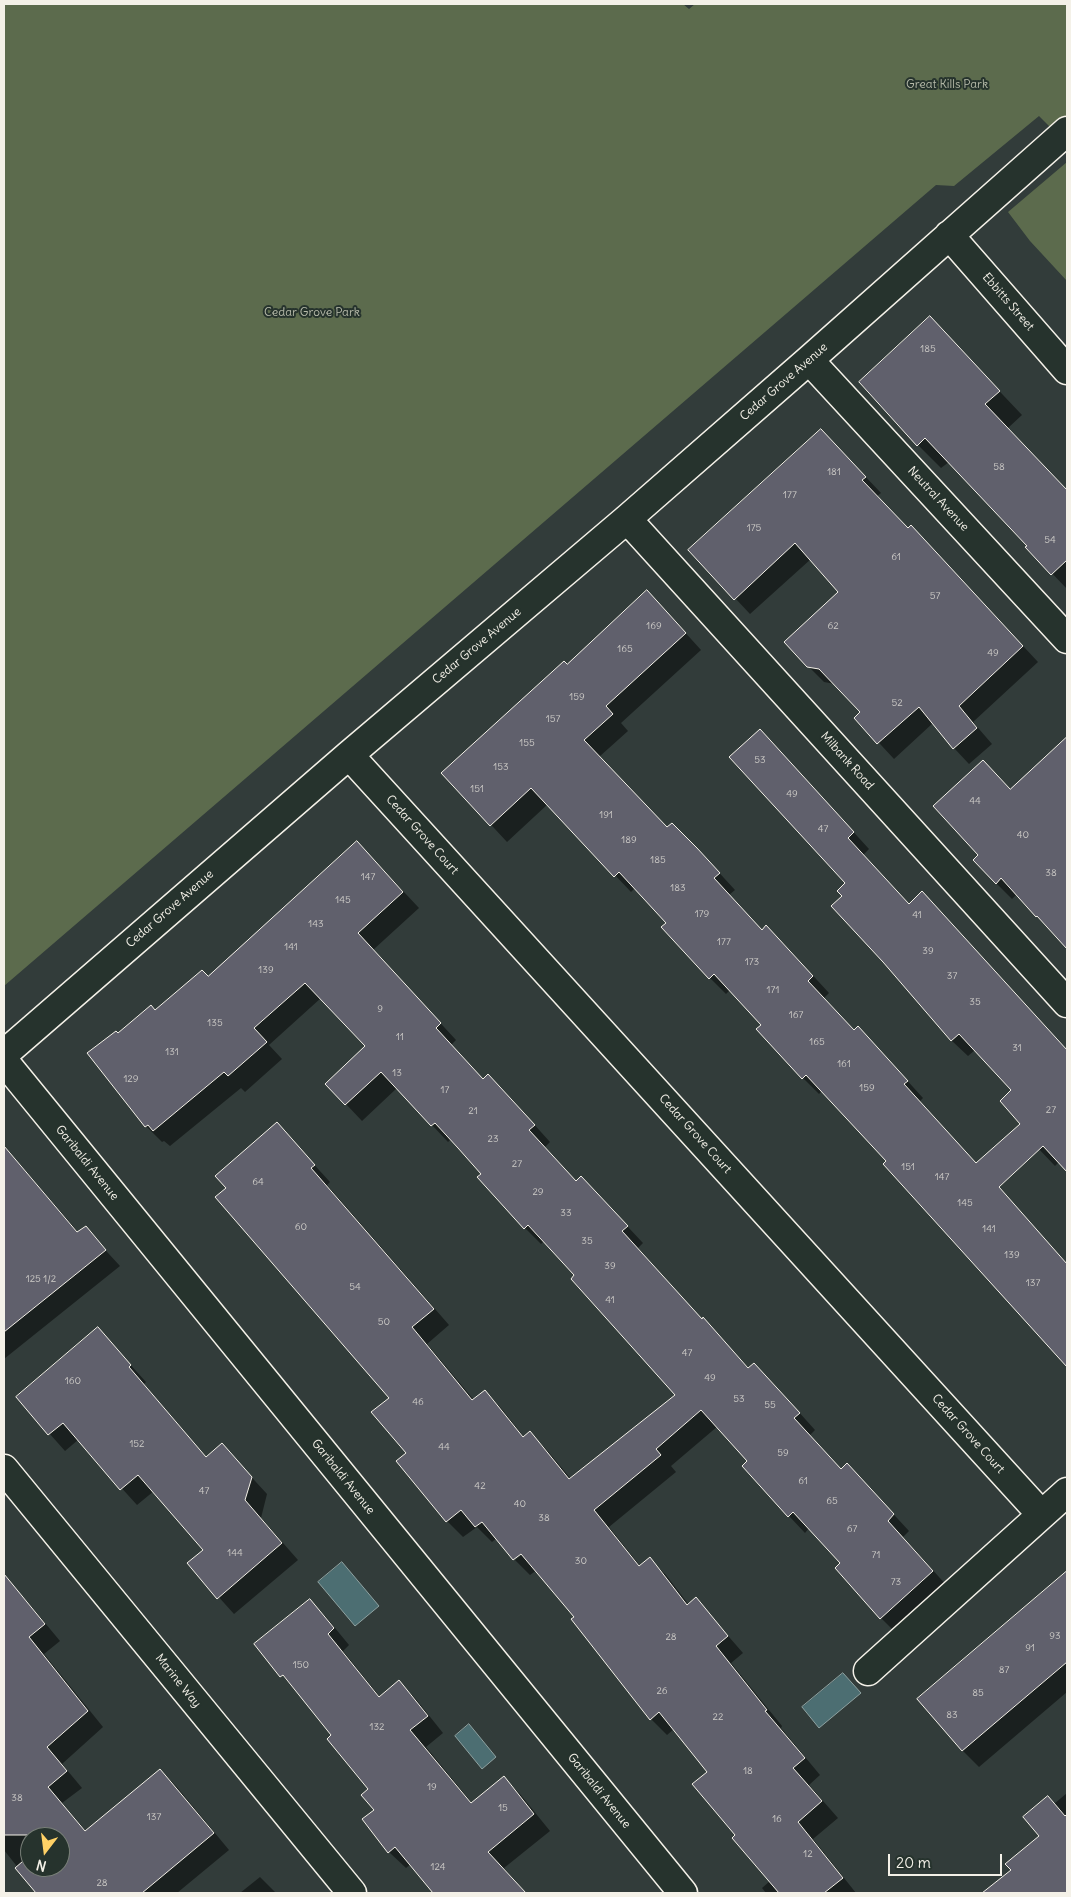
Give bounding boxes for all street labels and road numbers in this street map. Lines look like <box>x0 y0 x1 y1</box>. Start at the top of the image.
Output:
street label: Ebbitts Street <box>979 270 1037 334</box>
street label: Cedar Grove Avenue <box>737 340 831 424</box>
street label: Neutral Avenue <box>904 464 972 534</box>
street label: Cedar Grove Avenue <box>430 605 524 687</box>
street label: Milbank Road <box>817 729 877 793</box>
street label: Cedar Grove Court <box>383 792 461 878</box>
street label: Cedar Grove Avenue <box>123 867 217 951</box>
street label: Cedar Grove Court <box>656 1091 734 1177</box>
street label: Garibaldi Avenue <box>52 1123 122 1203</box>
street label: Cedar Grove Court <box>929 1391 1007 1477</box>
street label: Garibaldi Avenue <box>308 1437 378 1517</box>
street label: Marine Way <box>152 1651 204 1711</box>
street label: Garibaldi Avenue <box>564 1751 634 1831</box>

